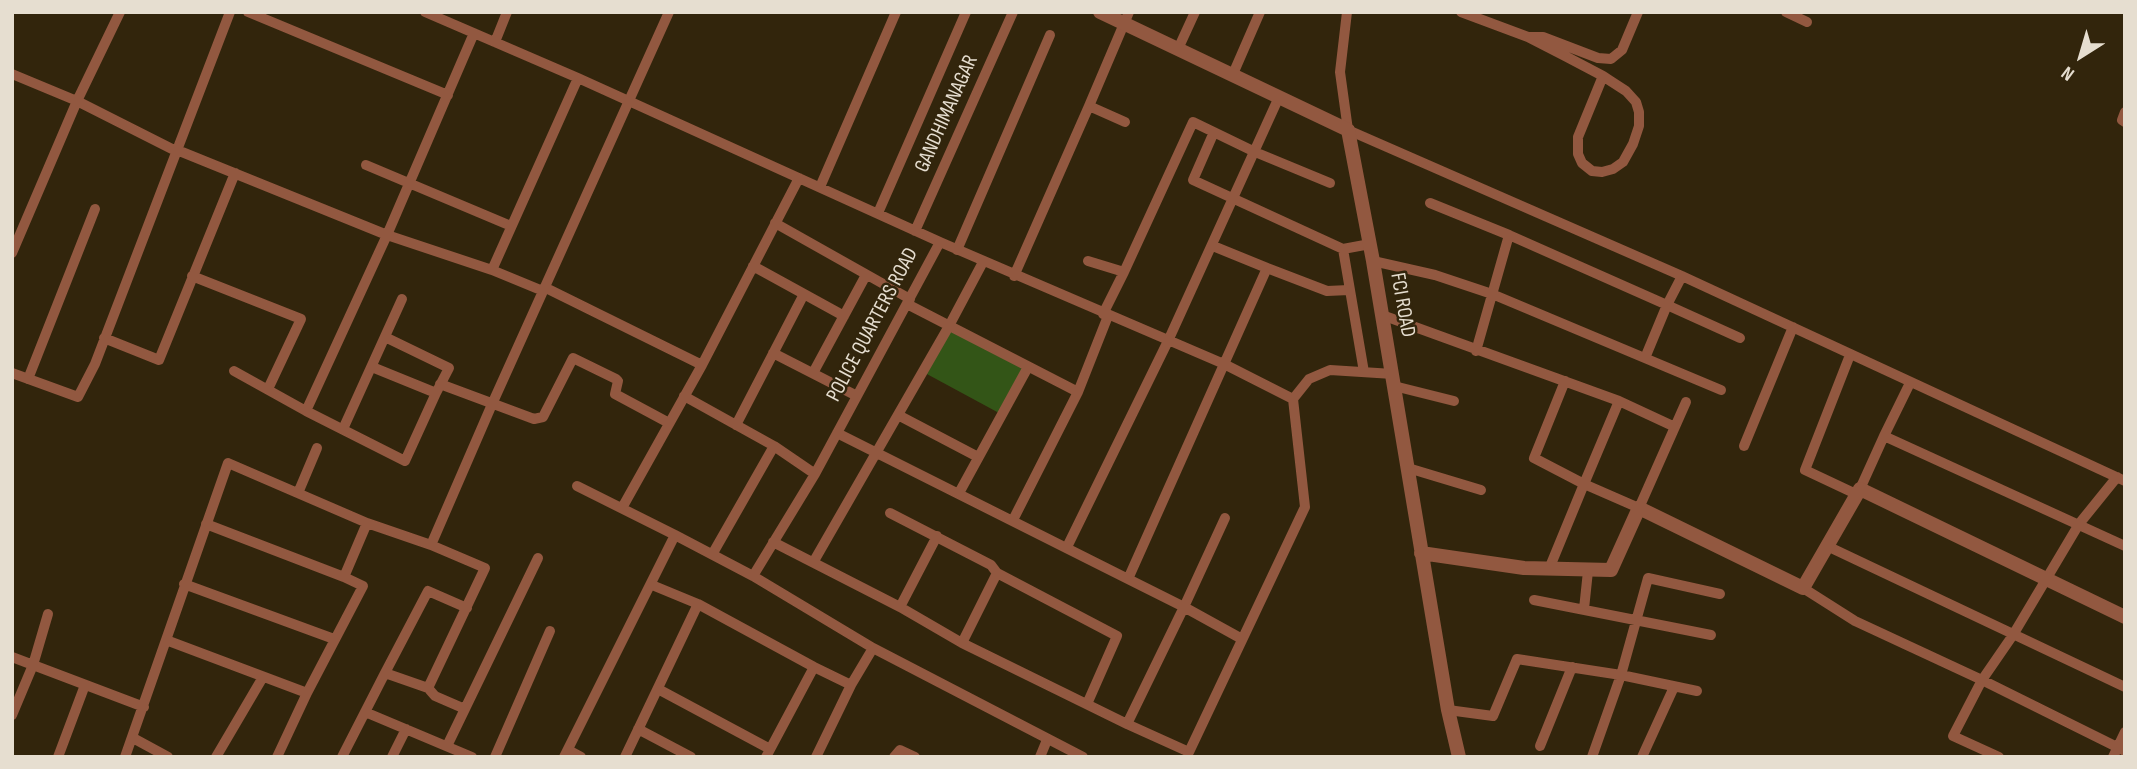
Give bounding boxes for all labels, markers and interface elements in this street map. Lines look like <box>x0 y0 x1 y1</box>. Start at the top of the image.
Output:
north arrow <box>2046 21 2116 91</box>
street label: GANDHIMANAGAR <box>910 51 984 177</box>
text: N <box>2057 61 2079 85</box>
street label: POLICE QUARTERS ROAD <box>822 244 924 406</box>
street label: FCI ROAD <box>1384 271 1420 339</box>

